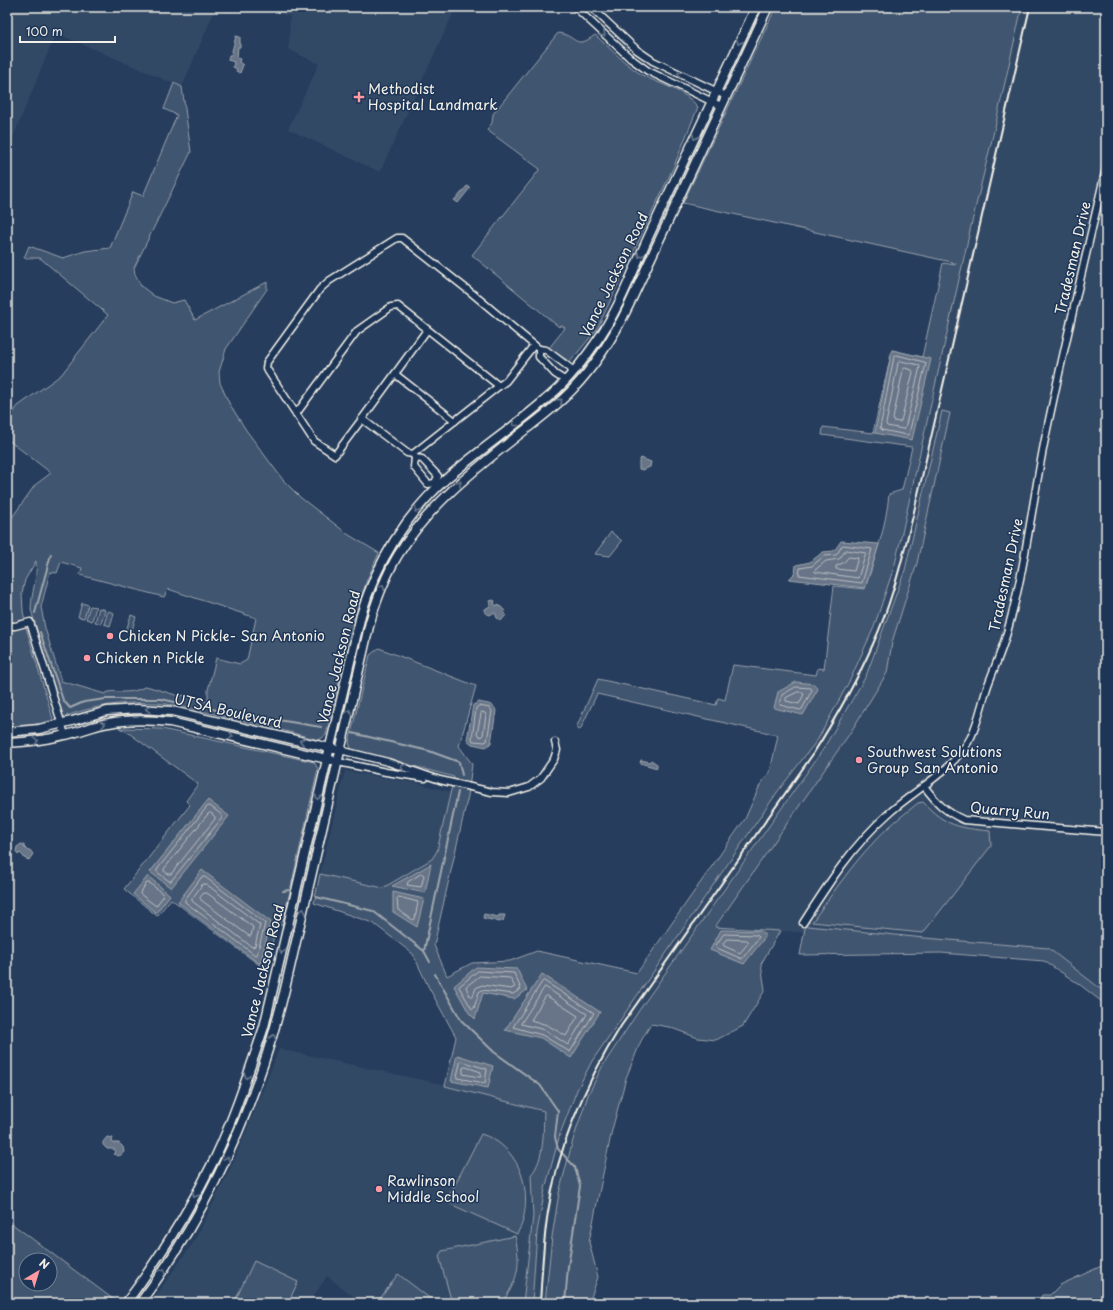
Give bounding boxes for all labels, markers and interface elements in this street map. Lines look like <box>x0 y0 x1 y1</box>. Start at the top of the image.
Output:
scale bar <box>20 18 115 44</box>
text: 100 m <box>26 22 63 40</box>
one-way arrow <box>598 29 606 36</box>
one-way arrow <box>736 38 744 45</box>
one-way arrow <box>677 71 685 79</box>
place label: Methodist Hospital Landmark <box>368 78 498 115</box>
marker: Methodist Hospital Landmark <box>353 91 365 103</box>
one-way arrow <box>692 133 700 140</box>
street label: Tradesman Drive <box>1049 199 1096 317</box>
street label: Vance Jackson Road <box>574 209 653 341</box>
one-way arrow <box>637 250 645 258</box>
one-way arrow <box>555 399 563 406</box>
one-way arrow <box>512 420 519 427</box>
one-way arrow <box>454 481 462 488</box>
one-way arrow <box>415 505 422 512</box>
street label: Tradesman Drive <box>983 516 1028 634</box>
one-way arrow <box>378 584 386 591</box>
street label: Vance Jackson Road <box>312 588 365 726</box>
place label: Chicken N Pickle- San Antonio <box>118 625 325 646</box>
marker: Chicken N Pickle- San Antonio <box>105 631 115 641</box>
place label: Chicken n Pickle <box>95 647 204 668</box>
marker: Chicken n Pickle <box>82 653 92 663</box>
street label: UTSA Boulevard <box>172 688 285 733</box>
one-way arrow <box>145 705 151 713</box>
one-way arrow <box>345 709 353 716</box>
one-way arrow <box>100 721 106 729</box>
one-way arrow <box>227 731 234 740</box>
one-way arrow <box>33 737 39 745</box>
one-way arrow <box>299 738 306 746</box>
place label: Southwest Solutions Group San Antonio <box>867 741 1002 778</box>
marker: Southwest Solutions Group San Antonio <box>854 755 864 765</box>
one-way arrow <box>400 763 407 772</box>
one-way arrow <box>315 794 323 800</box>
street label: Quarry Run <box>969 797 1051 824</box>
street label: Vance Jackson Road <box>236 902 289 1040</box>
one-way arrow <box>299 908 307 914</box>
one-way arrow <box>278 947 287 954</box>
one-way arrow <box>268 1034 277 1041</box>
one-way arrow <box>244 1072 252 1079</box>
one-way arrow <box>222 1155 230 1163</box>
place label: Rawlinson Middle School <box>387 1170 479 1207</box>
marker: Rawlinson Middle School <box>374 1184 384 1194</box>
one-way arrow <box>193 1191 200 1198</box>
north arrow <box>18 1252 58 1292</box>
text: N <box>36 1254 53 1273</box>
one-way arrow <box>158 1269 165 1276</box>

